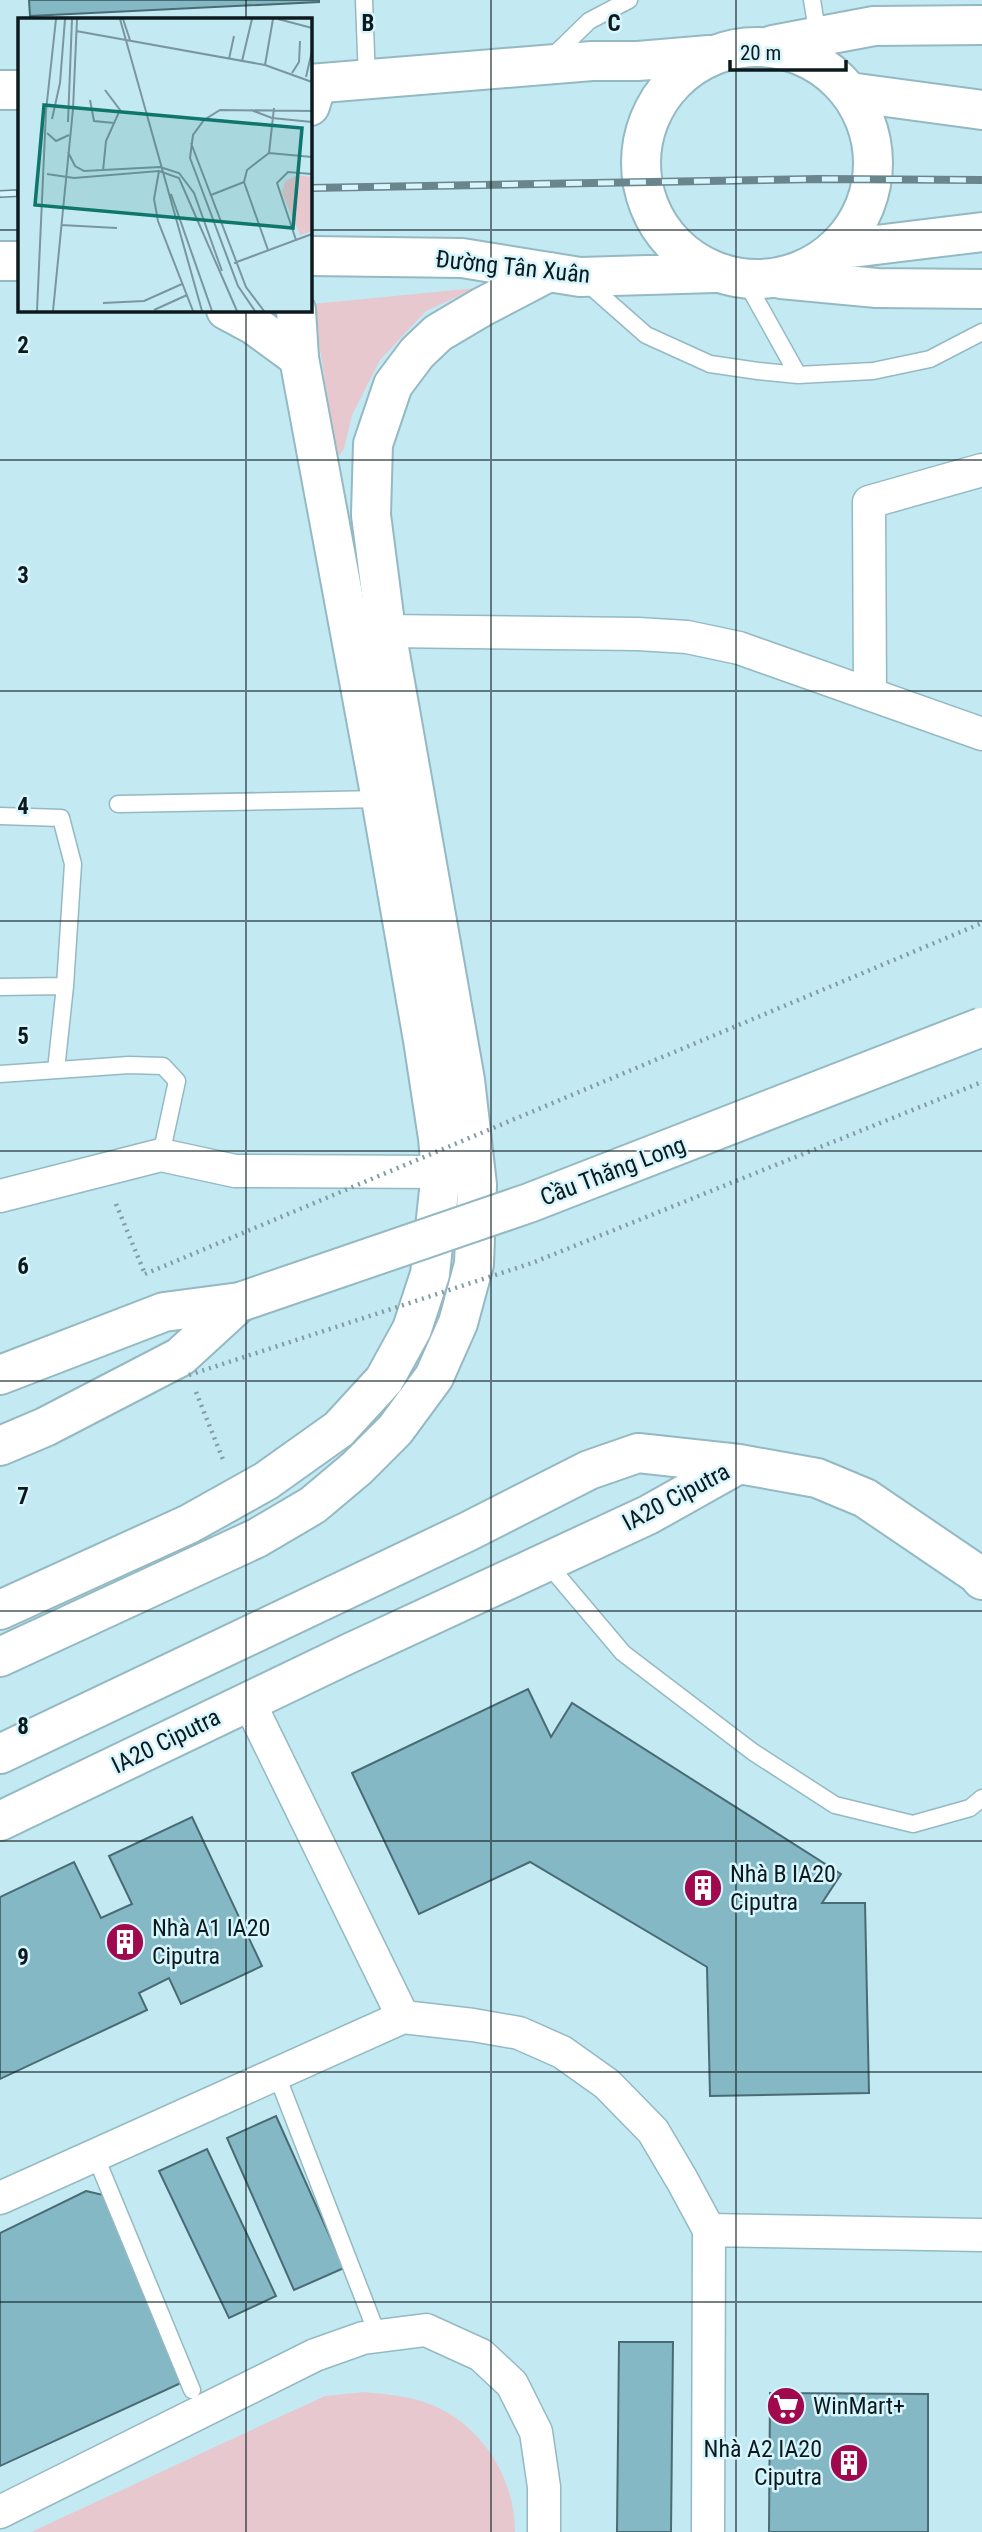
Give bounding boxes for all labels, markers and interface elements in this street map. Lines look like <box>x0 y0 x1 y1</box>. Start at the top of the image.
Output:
text: B <box>362 10 374 37</box>
text: C <box>607 10 621 37</box>
inset map <box>18 18 312 312</box>
scale bar <box>730 28 846 72</box>
text: 20 m <box>740 41 781 65</box>
street label: Đường Tân Xuân <box>434 245 592 289</box>
text: 2 <box>17 332 29 359</box>
text: 3 <box>17 562 29 589</box>
text: 4 <box>17 793 29 820</box>
text: 5 <box>17 1023 29 1050</box>
street label: Cầu Thăng Long <box>536 1130 690 1212</box>
text: 6 <box>17 1253 29 1280</box>
street label: IA20 Ciputra <box>618 1457 734 1537</box>
text: 7 <box>17 1483 29 1510</box>
street label: IA20 Ciputra <box>107 1703 225 1779</box>
text: 8 <box>17 1713 29 1740</box>
place label: Nhà B IA20 Ciputra <box>730 1860 836 1916</box>
building icon: Nhà B IA20 Ciputra <box>682 1867 724 1909</box>
place label: Nhà A1 IA20 Ciputra <box>152 1914 270 1970</box>
building icon: Nhà A1 IA20 Ciputra <box>104 1921 146 1963</box>
text: 9 <box>17 1944 29 1971</box>
supermarket icon: WinMart+ <box>765 2385 807 2427</box>
place label: WinMart+ <box>813 2392 905 2420</box>
place label: Nhà A2 IA20 Ciputra <box>704 2435 822 2491</box>
building icon: Nhà A2 IA20 Ciputra <box>828 2442 870 2484</box>

